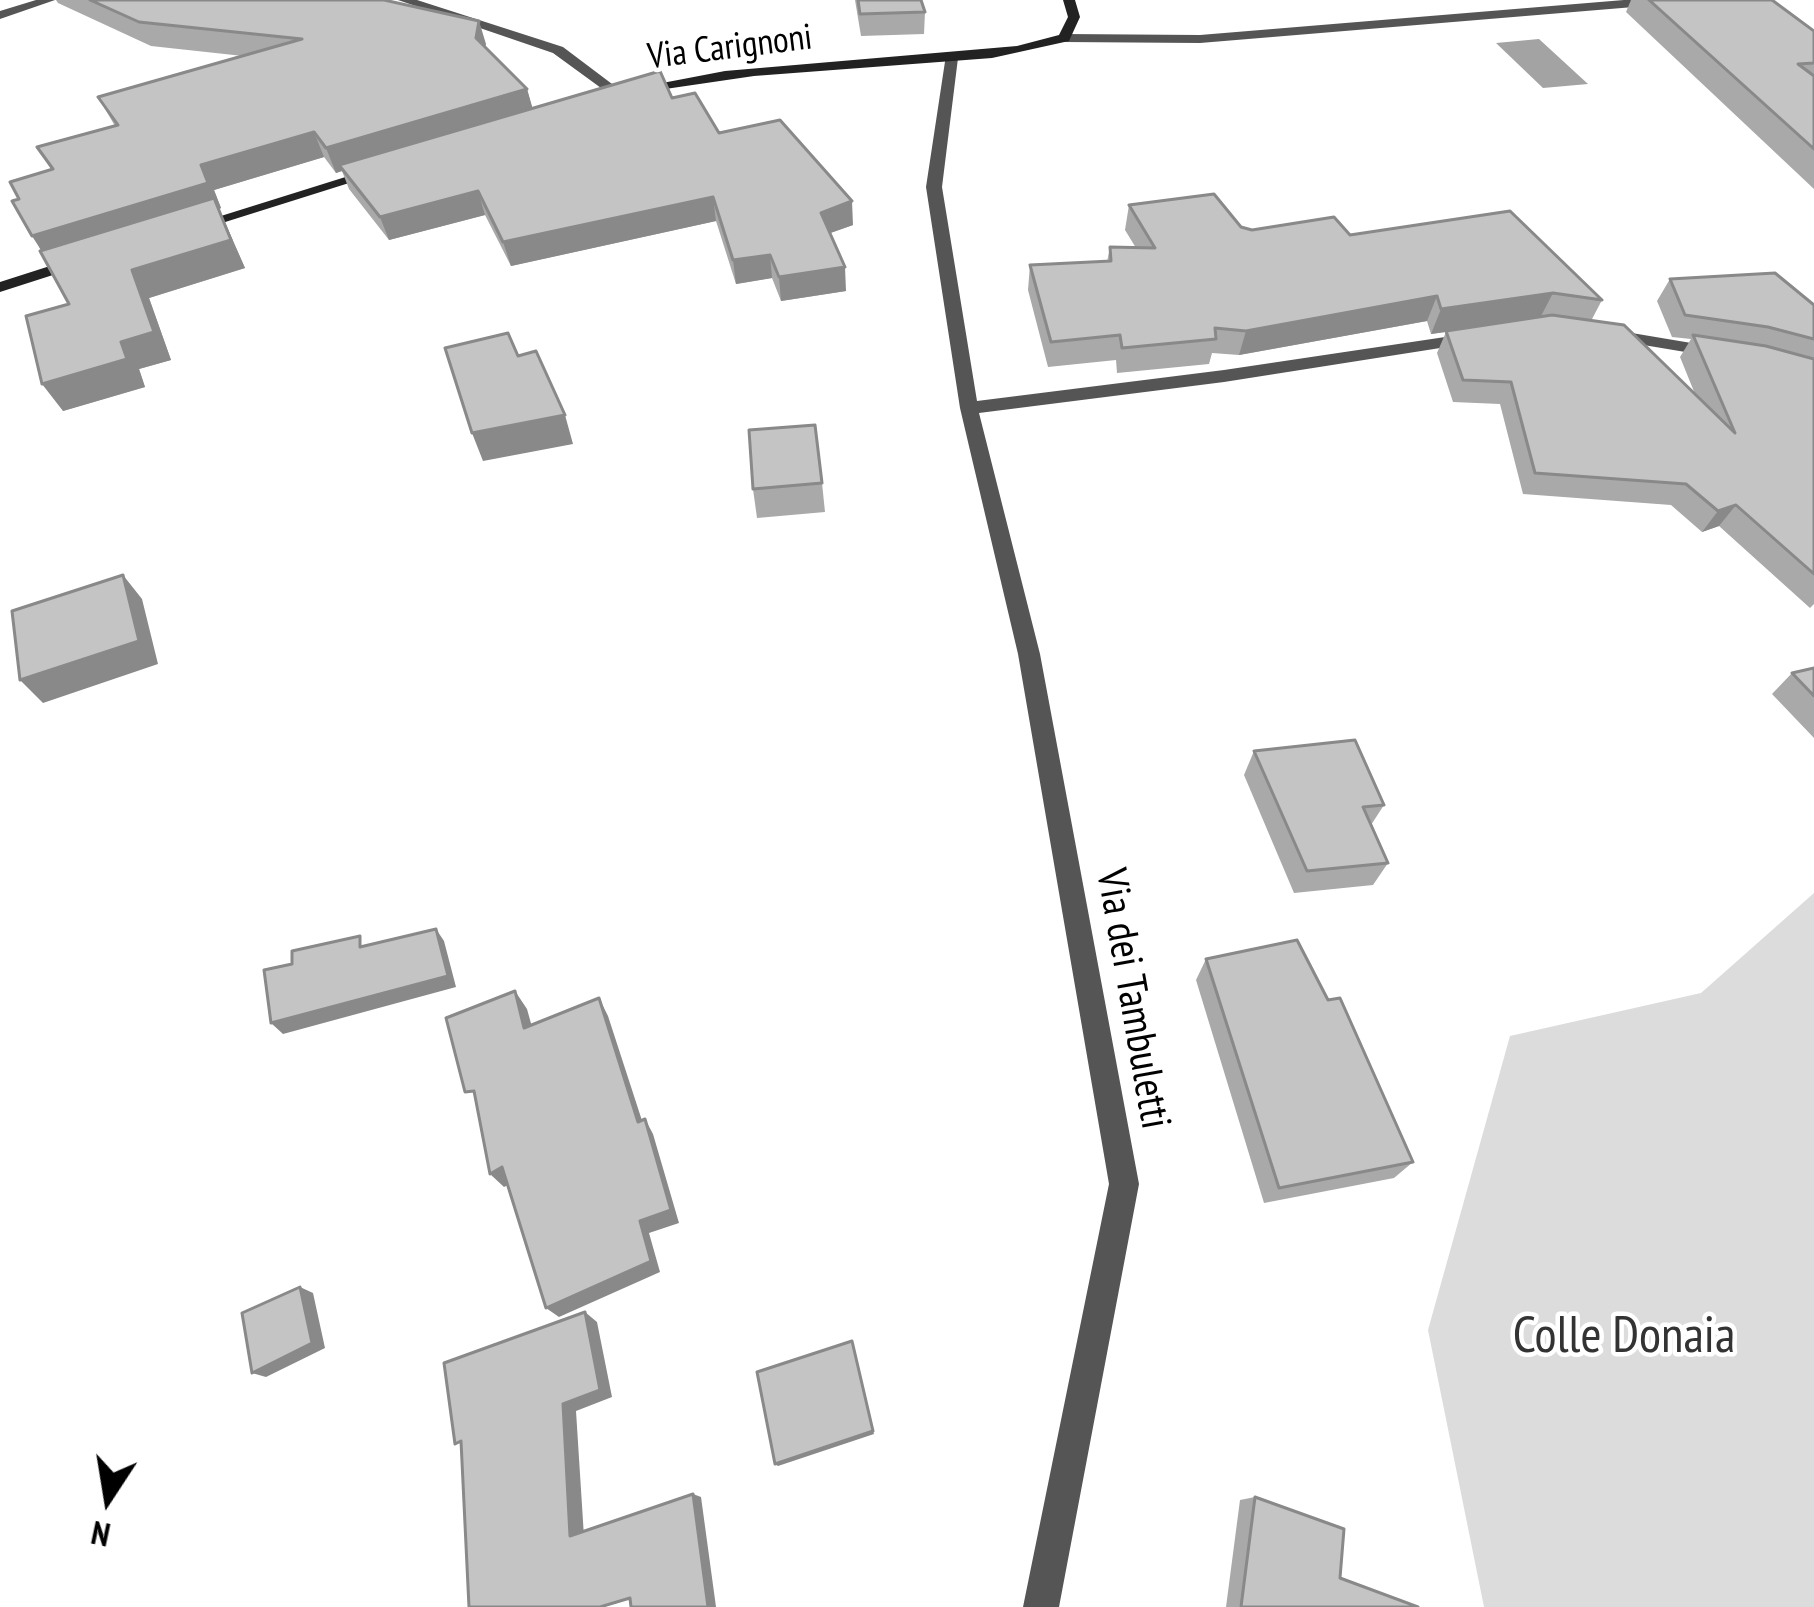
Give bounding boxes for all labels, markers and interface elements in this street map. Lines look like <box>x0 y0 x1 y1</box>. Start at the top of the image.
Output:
street label: Via Carignoni <box>645 16 815 80</box>
street label: Via dei Tambuletti <box>1084 865 1180 1133</box>
park label: Colle Donaia <box>1513 1306 1735 1368</box>
north arrow <box>48 1439 168 1559</box>
text: N <box>87 1512 114 1558</box>

